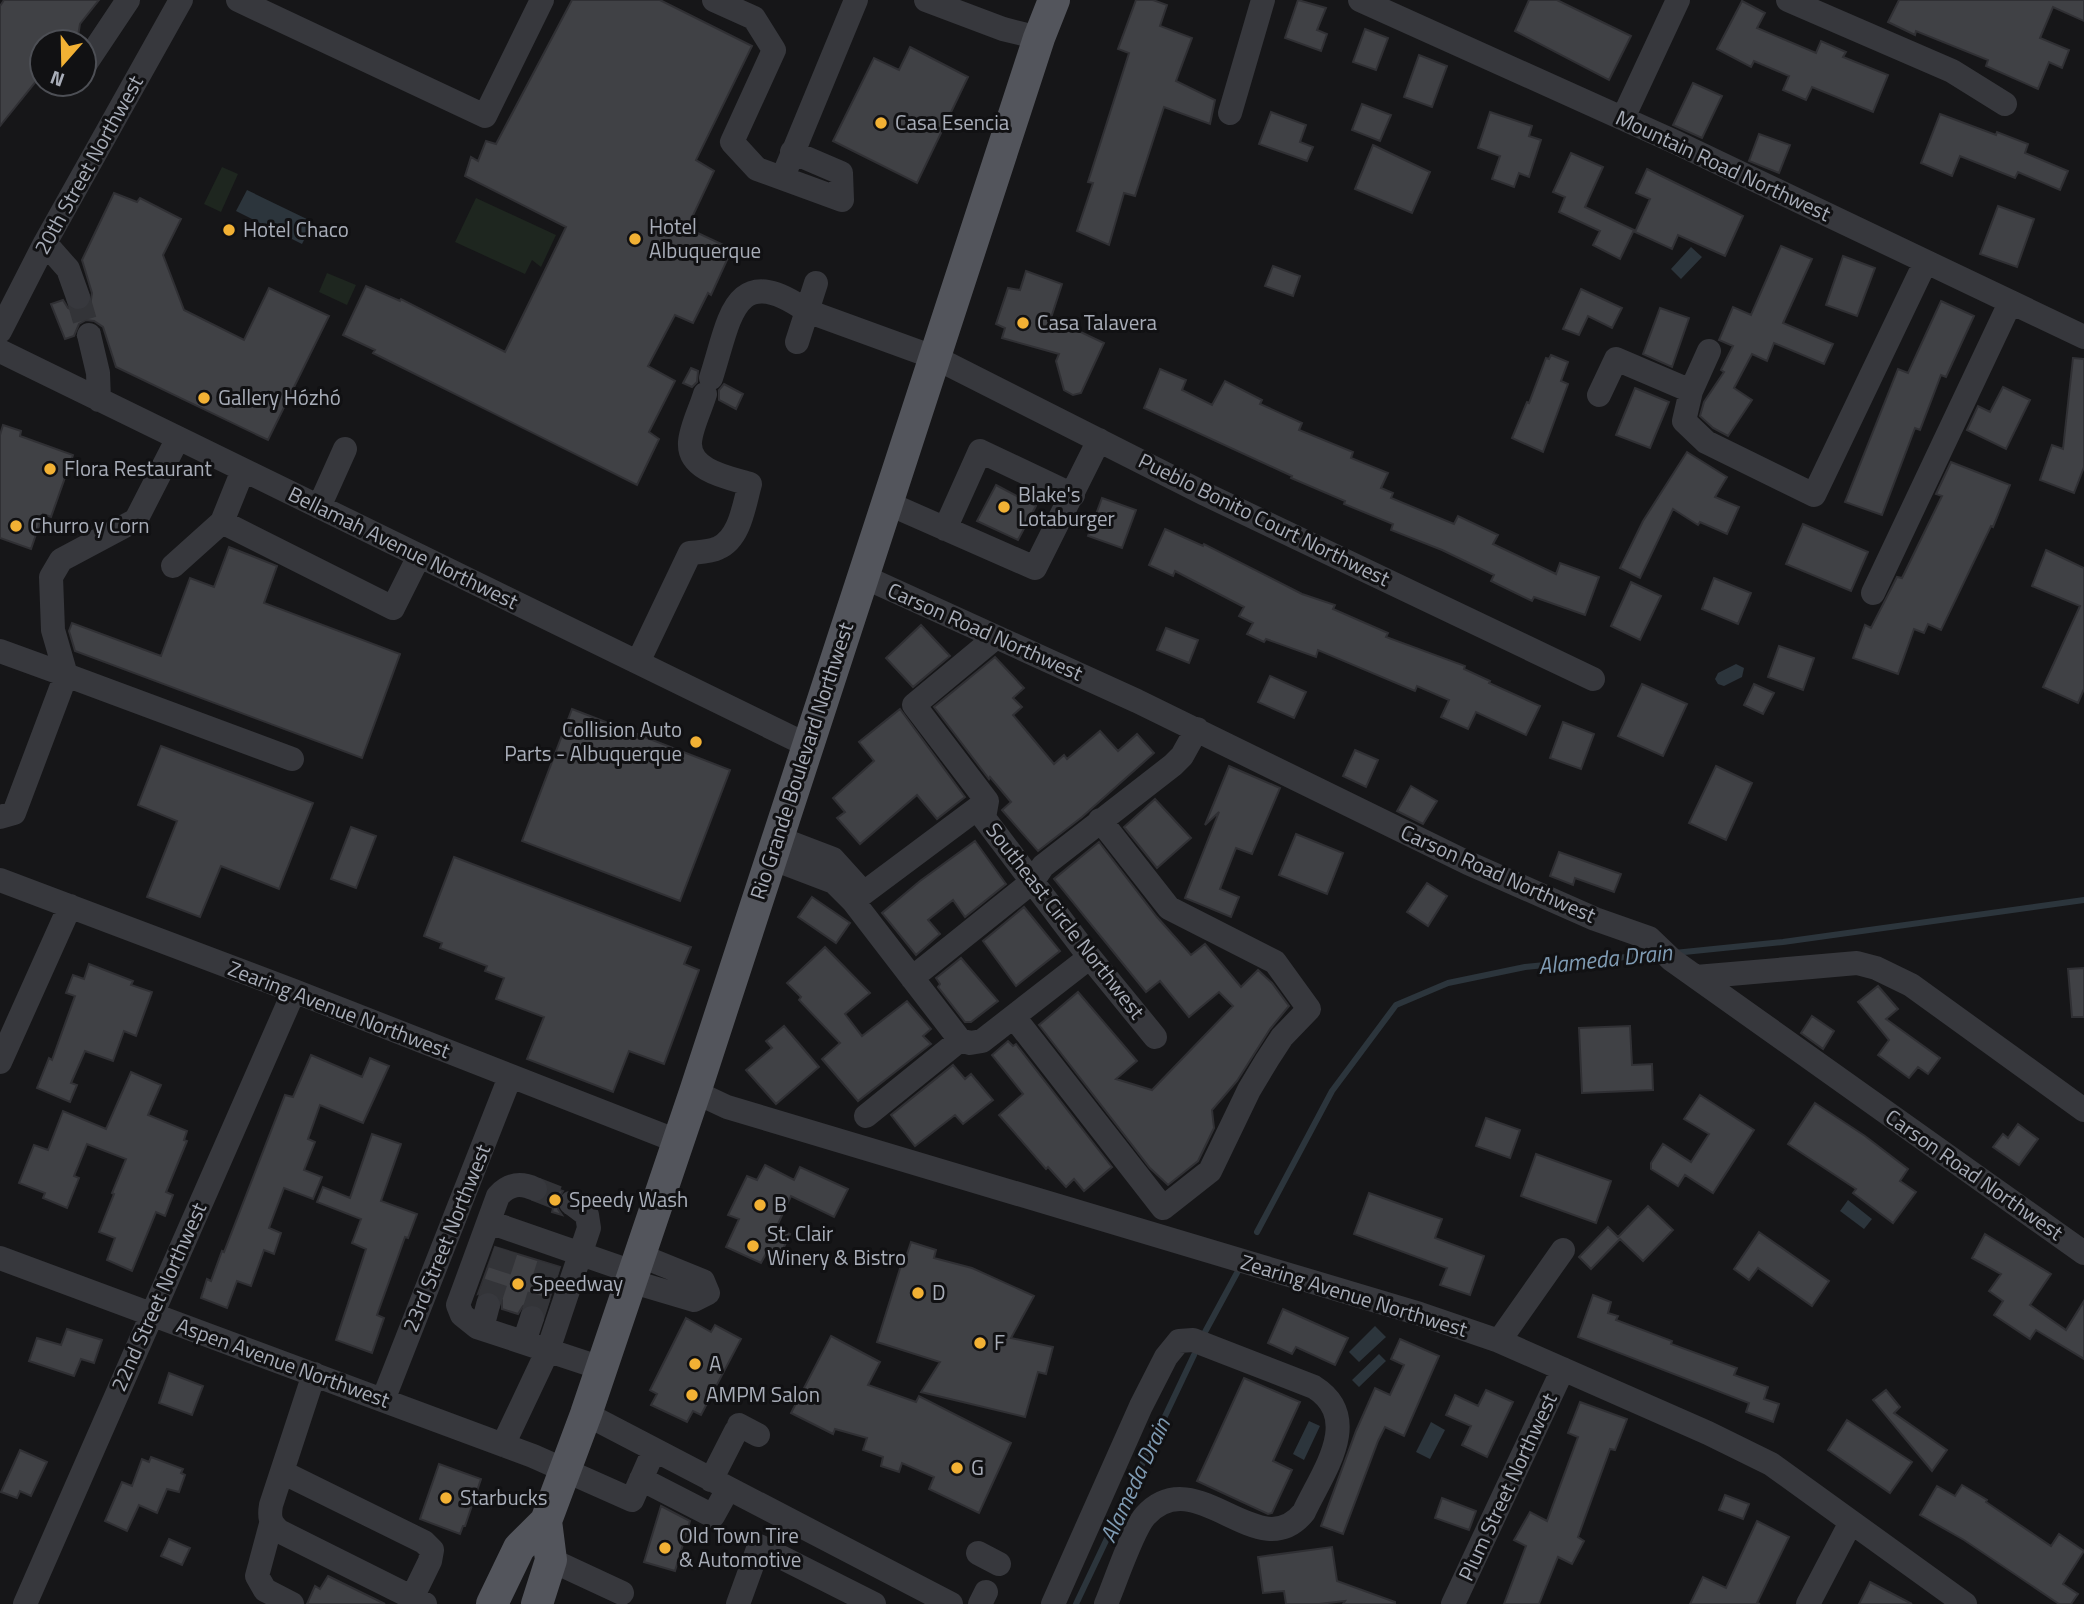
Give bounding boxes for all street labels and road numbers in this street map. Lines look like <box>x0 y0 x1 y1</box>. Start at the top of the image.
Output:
street label: 20th Street Northwest <box>29 71 149 259</box>
street label: Mountain Road Northwest <box>1611 101 1837 229</box>
street label: Pueblo Bonito Court Northwest <box>1133 444 1396 594</box>
street label: Bellamah Avenue Northwest <box>283 477 525 617</box>
street label: Carson Road Northwest <box>883 574 1089 689</box>
street label: Rio Grande Boulevard Northwest <box>741 617 861 903</box>
street label: Southeast Circle Northwest <box>979 815 1153 1026</box>
street label: Carson Road Northwest <box>1396 816 1602 931</box>
street label: Zearing Avenue Northwest <box>224 952 456 1066</box>
street label: Carson Road Northwest <box>1879 1101 2071 1248</box>
street label: 23rd Street Northwest <box>394 1139 499 1336</box>
street label: 22nd Street Northwest <box>102 1196 214 1396</box>
street label: Zearing Avenue Northwest <box>1237 1245 1472 1345</box>
street label: Aspen Avenue Northwest <box>172 1309 395 1416</box>
street label: Plum Street Northwest <box>1449 1387 1565 1586</box>

